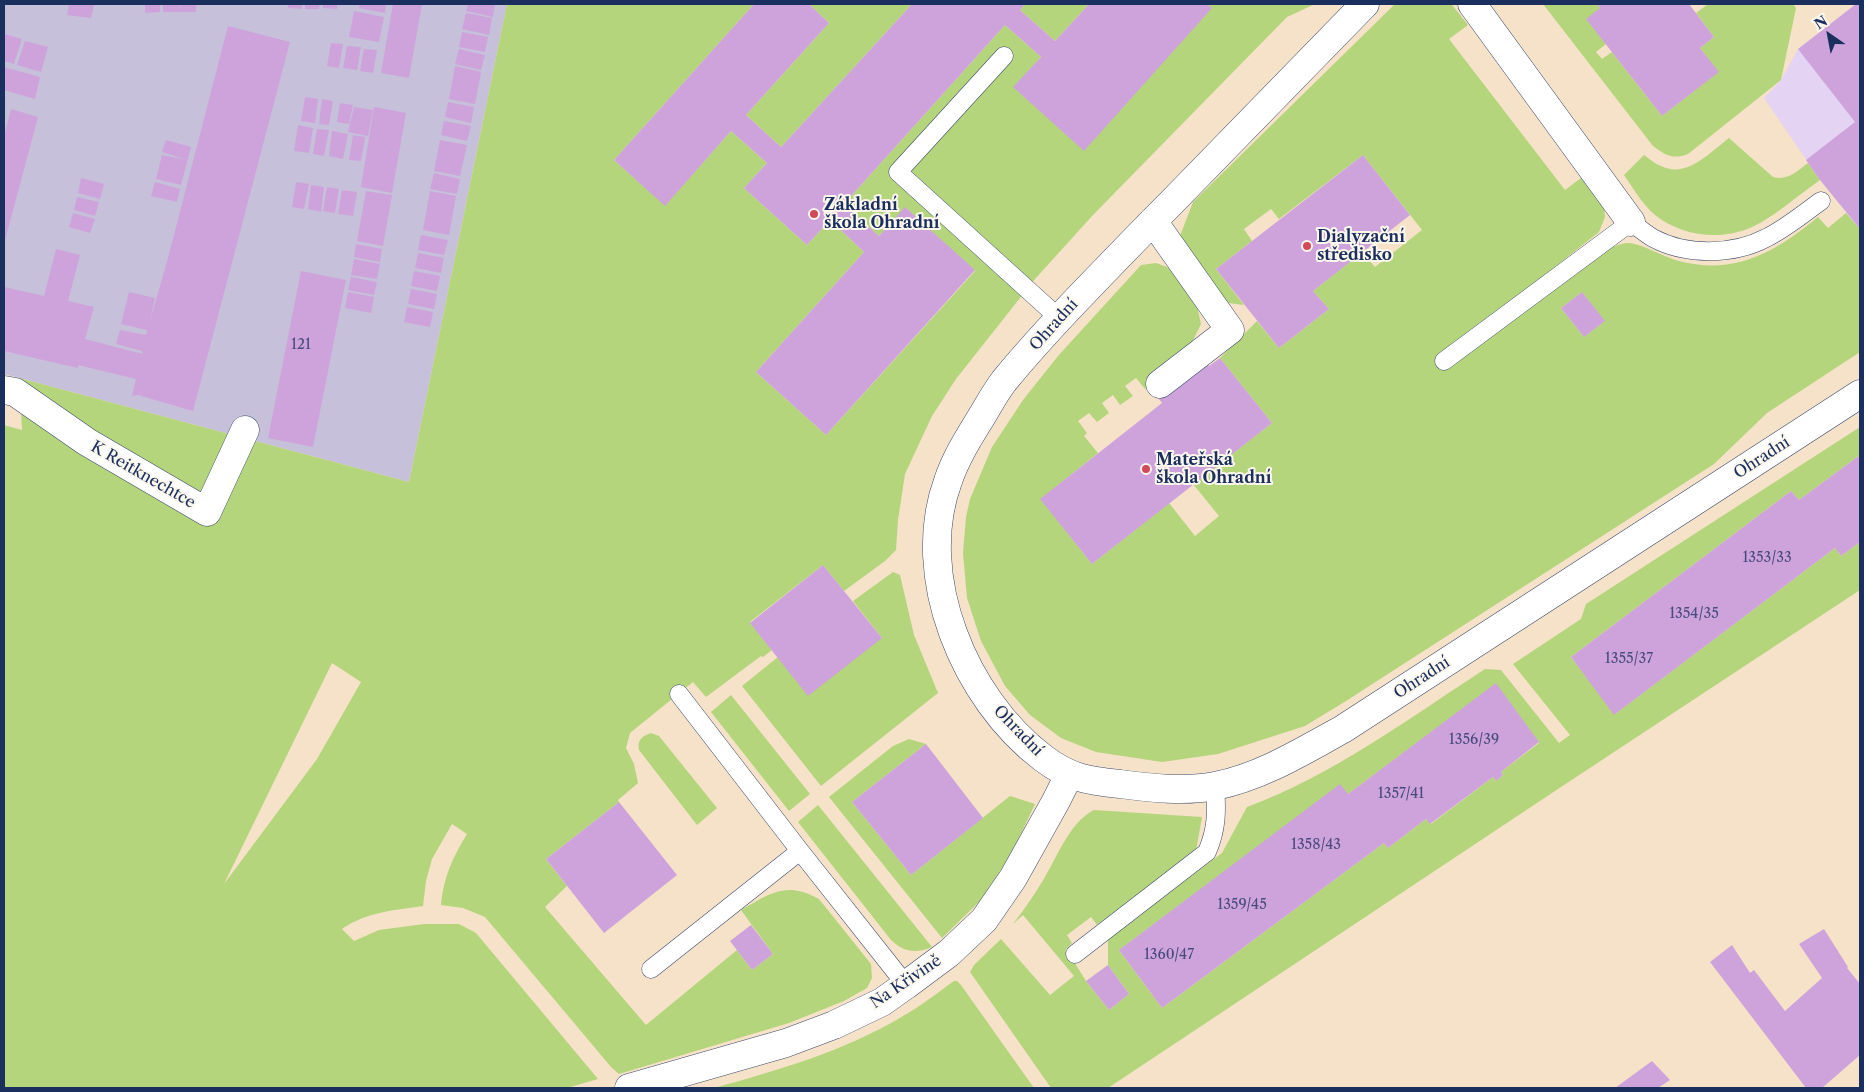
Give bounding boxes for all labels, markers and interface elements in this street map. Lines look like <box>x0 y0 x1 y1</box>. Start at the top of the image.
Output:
north arrow <box>1804 10 1854 60</box>
text: N <box>1811 12 1831 33</box>
place label: Základní škola Ohradní <box>824 195 939 233</box>
marker: Základní škola Ohradní <box>808 208 820 220</box>
place label: Dialyzační středisko <box>1317 227 1405 265</box>
marker: Dialyzační středisko <box>1301 240 1313 252</box>
street label: Ohradní <box>1026 295 1082 355</box>
house number: 121 <box>291 337 311 353</box>
street label: Ohradní <box>1730 433 1794 483</box>
street label: K Reitknechtce <box>87 437 199 513</box>
place label: Mateřská škola Ohradní <box>1156 450 1271 488</box>
marker: Mateřská škola Ohradní <box>1140 463 1152 475</box>
house number: 1353/33 <box>1742 550 1792 566</box>
house number: 1354/35 <box>1669 606 1719 622</box>
house number: 1355/37 <box>1605 651 1653 667</box>
street label: Ohradní <box>1390 653 1454 703</box>
street label: Ohradní <box>989 702 1047 760</box>
house number: 1356/39 <box>1449 732 1499 748</box>
house number: 1357/41 <box>1378 786 1424 802</box>
house number: 1358/43 <box>1291 837 1341 853</box>
house number: 1359/45 <box>1217 897 1267 913</box>
house number: 1360/47 <box>1144 947 1194 963</box>
street label: Na Křivině <box>867 951 945 1013</box>

